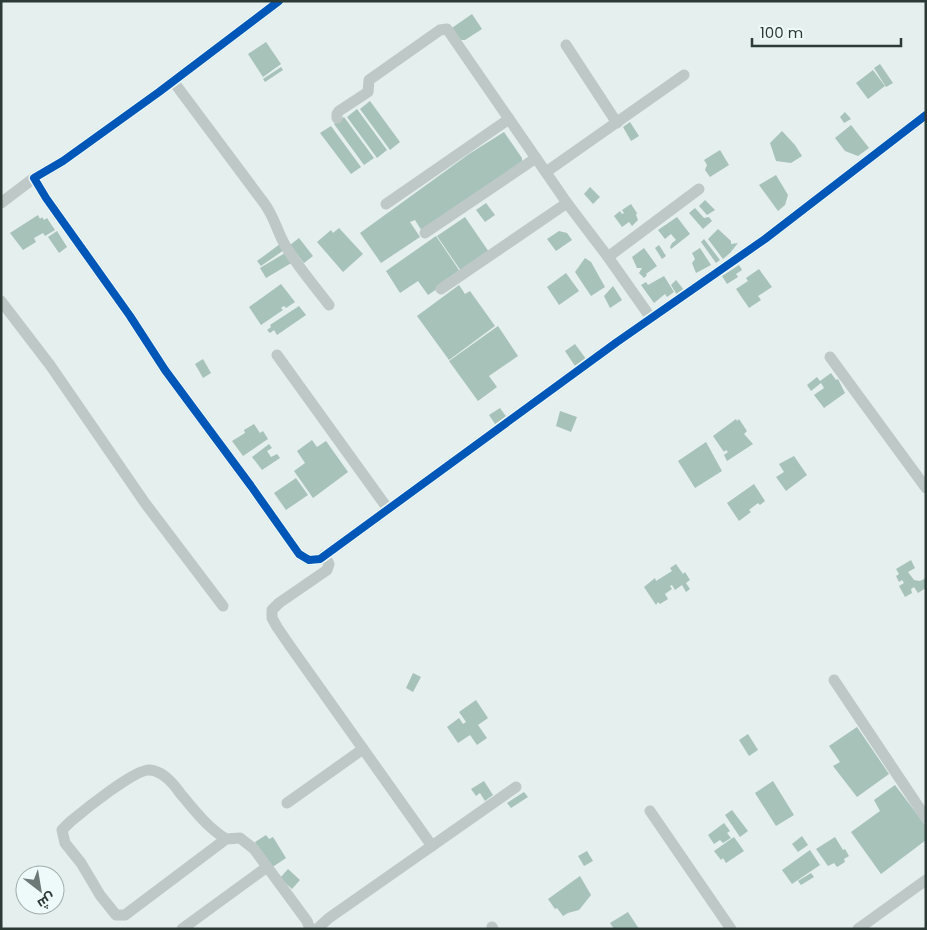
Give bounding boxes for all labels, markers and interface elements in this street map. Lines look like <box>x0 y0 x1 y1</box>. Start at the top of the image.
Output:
scale bar <box>752 15 901 47</box>
text: 100 m <box>760 22 803 43</box>
north arrow <box>15 865 65 915</box>
text: ش <box>34 888 60 914</box>

